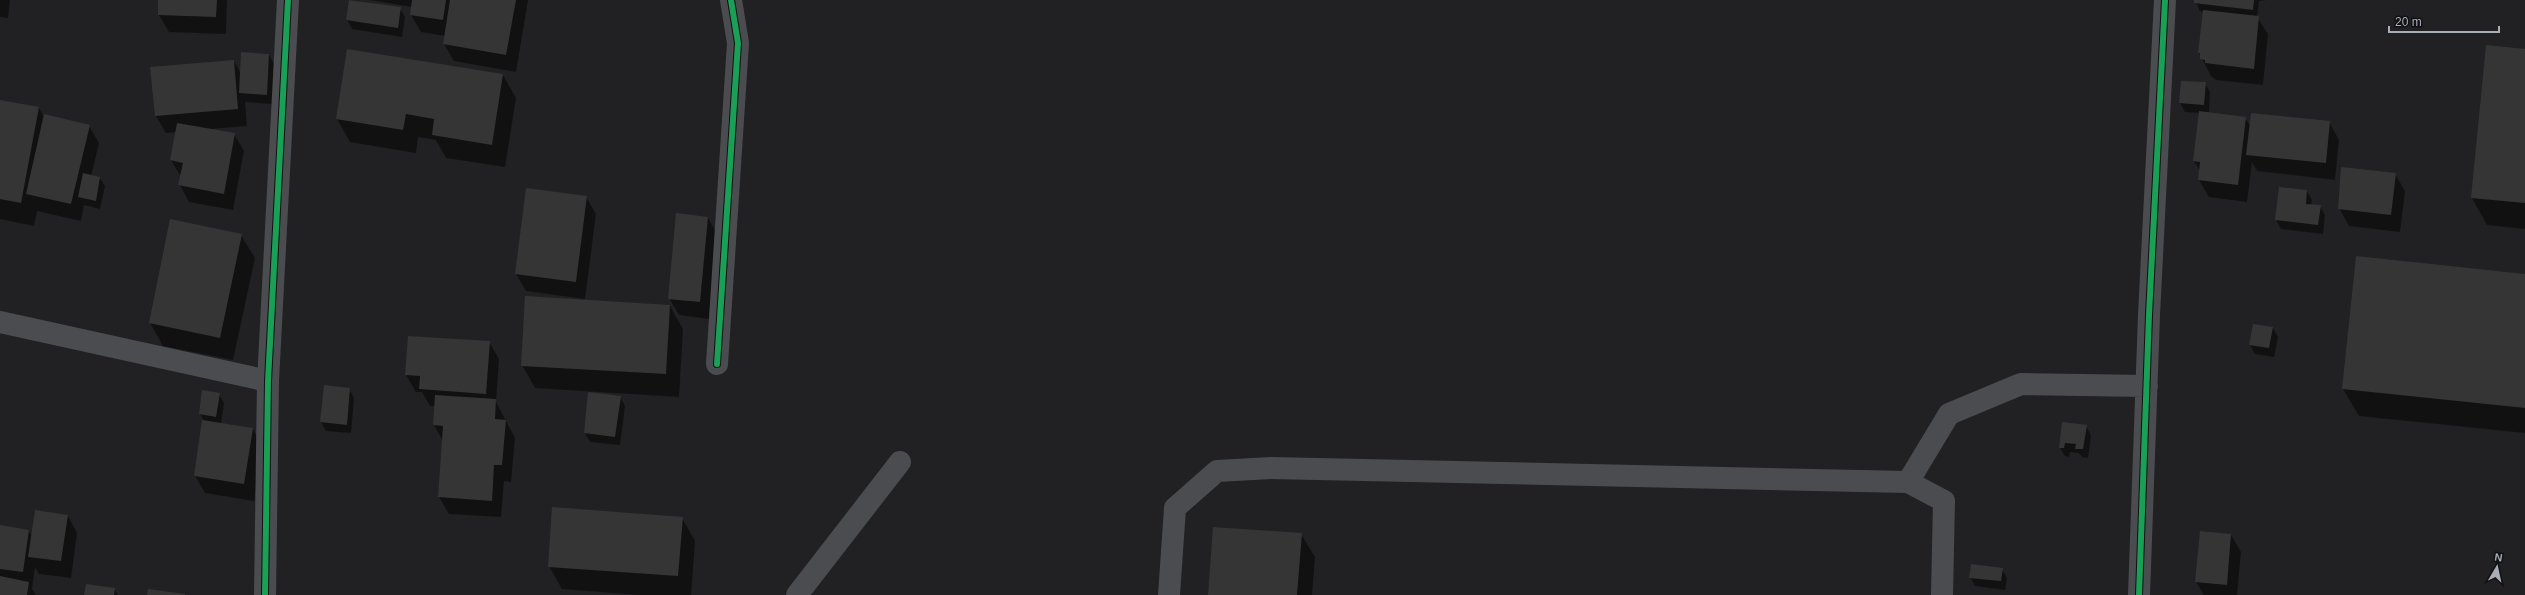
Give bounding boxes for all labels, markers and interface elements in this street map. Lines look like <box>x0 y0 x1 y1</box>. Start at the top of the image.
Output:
scale bar <box>2389 8 2499 34</box>
text: 20 m <box>2395 15 2422 29</box>
north arrow <box>2477 547 2517 587</box>
text: N <box>2494 551 2503 564</box>

